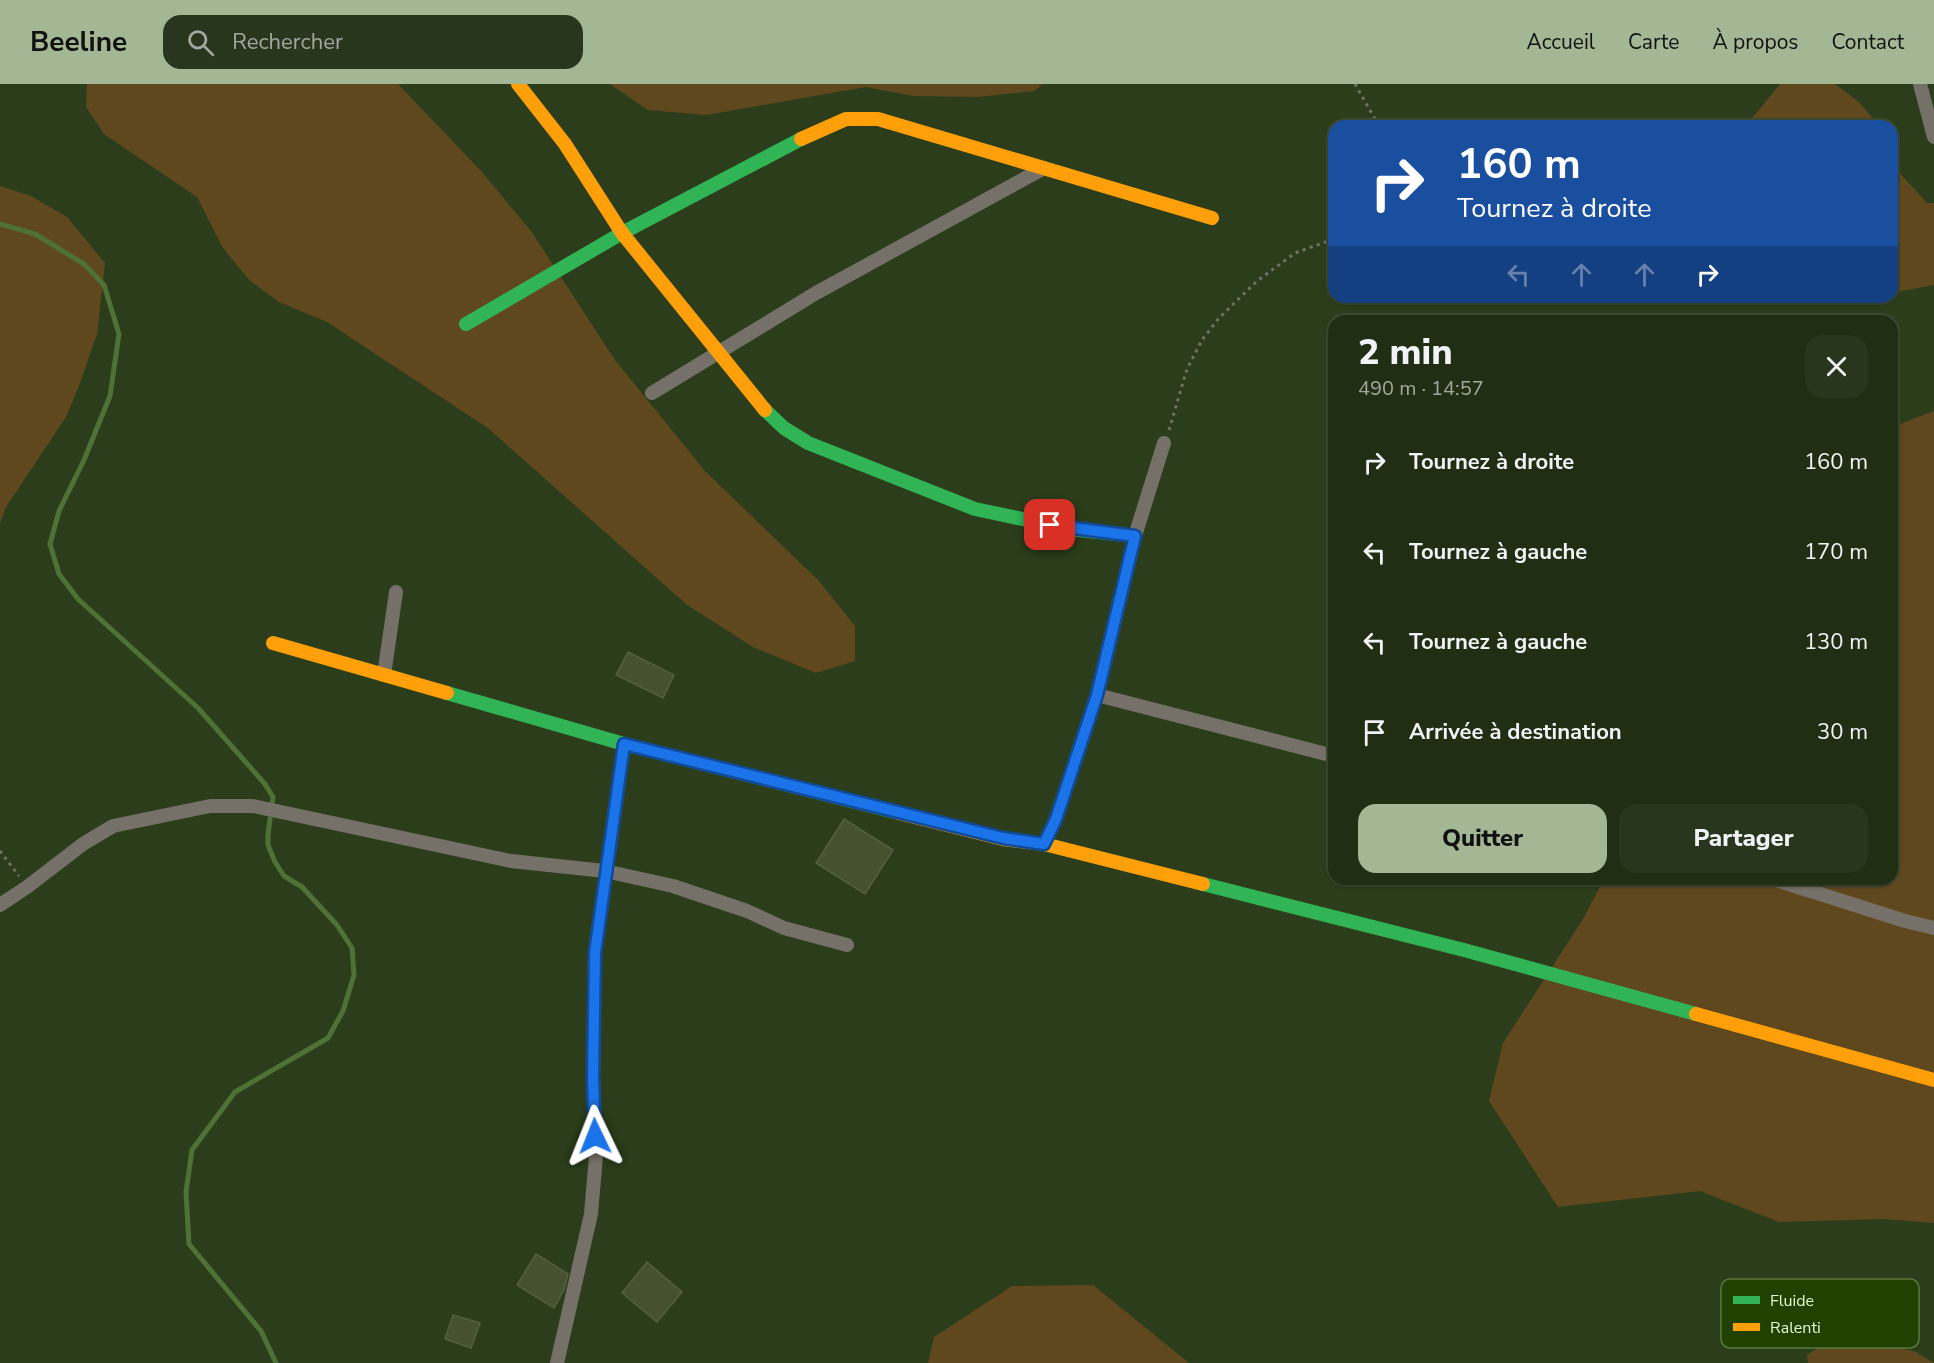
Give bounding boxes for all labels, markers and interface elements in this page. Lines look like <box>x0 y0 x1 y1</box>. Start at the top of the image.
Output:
search box <box>163 15 583 69</box>
text: Beeline <box>30 23 127 61</box>
icon: search <box>184 26 217 59</box>
text: Rechercher <box>232 27 343 57</box>
text: Accueil <box>1526 28 1595 56</box>
text: Carte <box>1628 28 1679 56</box>
text: À propos <box>1712 28 1798 56</box>
text: Contact <box>1831 28 1904 56</box>
text: 160 m <box>1457 136 1581 193</box>
icon: right <box>1358 144 1436 222</box>
text: Tournez à droite <box>1457 190 1652 227</box>
icon: left <box>1502 258 1535 291</box>
icon: ahead <box>1565 258 1598 291</box>
icon: ahead <box>1628 258 1661 291</box>
icon: right <box>1691 258 1724 291</box>
text: 2 min <box>1358 328 1453 377</box>
button: close <box>1805 335 1868 398</box>
text: 490 m · 14:57 <box>1358 375 1484 402</box>
icon: right <box>1358 446 1391 479</box>
text: Tournez à droite <box>1409 447 1574 477</box>
text: 160 m <box>1804 447 1868 477</box>
pin <box>1024 499 1075 550</box>
icon: arrive <box>1033 508 1066 541</box>
icon: left <box>1358 536 1391 569</box>
text: Tournez à gauche <box>1409 537 1587 567</box>
text: 170 m <box>1804 537 1868 567</box>
icon: left <box>1358 626 1391 659</box>
text: Tournez à gauche <box>1409 627 1587 657</box>
text: 130 m <box>1804 627 1868 657</box>
icon: arrive <box>1358 716 1391 749</box>
text: Arrivée à destination <box>1409 717 1622 747</box>
text: 30 m <box>1817 717 1868 747</box>
button: Quitter <box>1358 804 1607 873</box>
button: Partager <box>1619 804 1868 873</box>
position arrow <box>563 1104 627 1168</box>
legend <box>1721 1279 1919 1348</box>
text: Fluide <box>1770 1290 1814 1312</box>
text: Ralenti <box>1770 1317 1821 1339</box>

